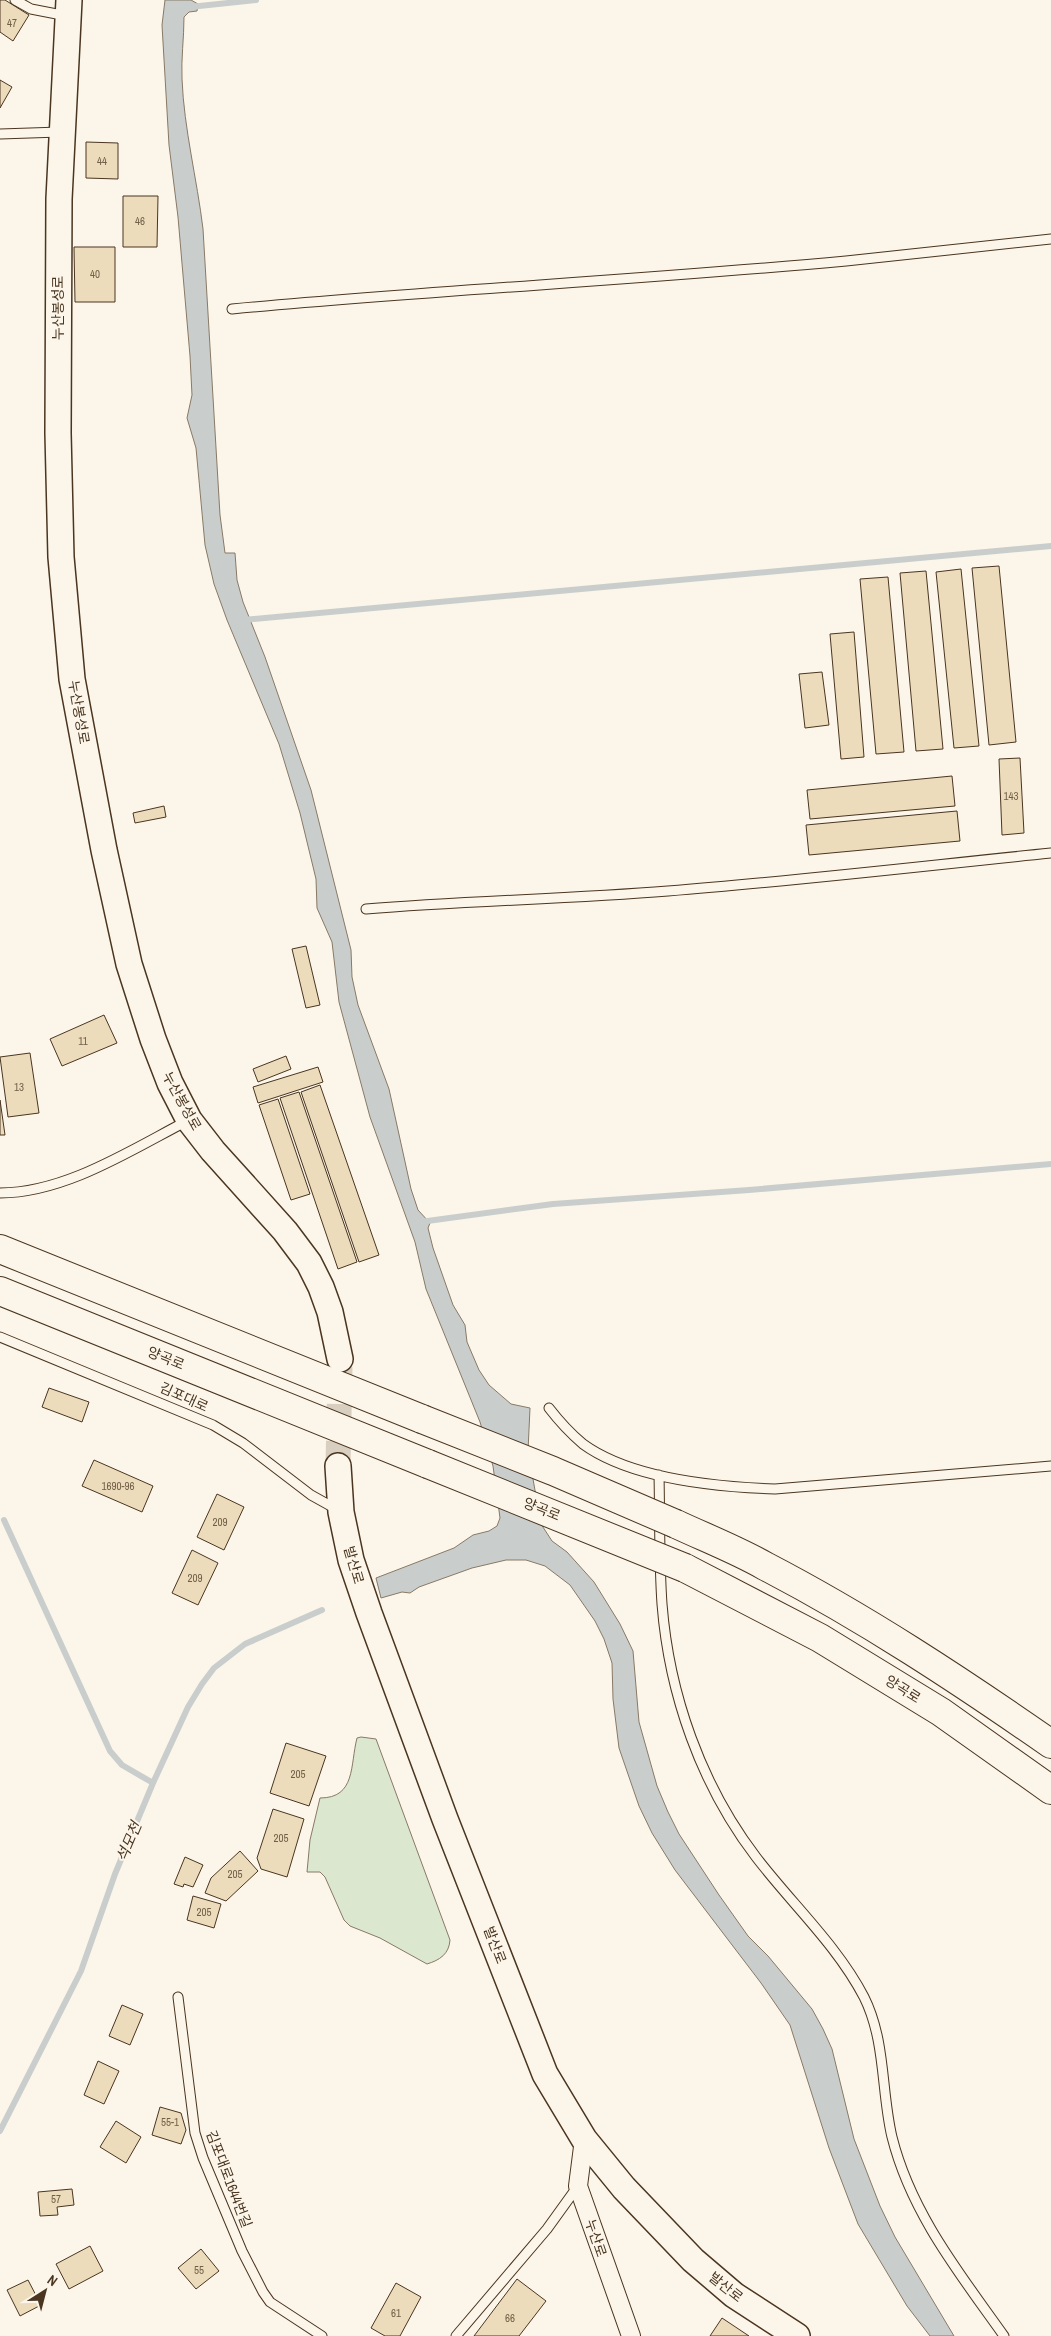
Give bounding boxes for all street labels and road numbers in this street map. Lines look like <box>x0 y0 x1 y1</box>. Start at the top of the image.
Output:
street label: 누산봉성로 <box>49 276 67 340</box>
street label: 누산봉성로 <box>65 679 93 745</box>
street label: 누산봉성로 <box>159 1068 206 1134</box>
street label: 양곡로 <box>145 1342 187 1374</box>
street label: 김포대로 <box>157 1378 211 1416</box>
street label: 양곡로 <box>521 1493 563 1525</box>
street label: 발산로 <box>340 1544 368 1586</box>
street label: 양곡로 <box>882 1671 924 1707</box>
street label: 발산로 <box>480 1924 510 1966</box>
street label: 김포대로1644번길 <box>202 2128 256 2230</box>
street label: 누산로 <box>581 2217 611 2259</box>
street label: 발산로 <box>705 2268 747 2306</box>

